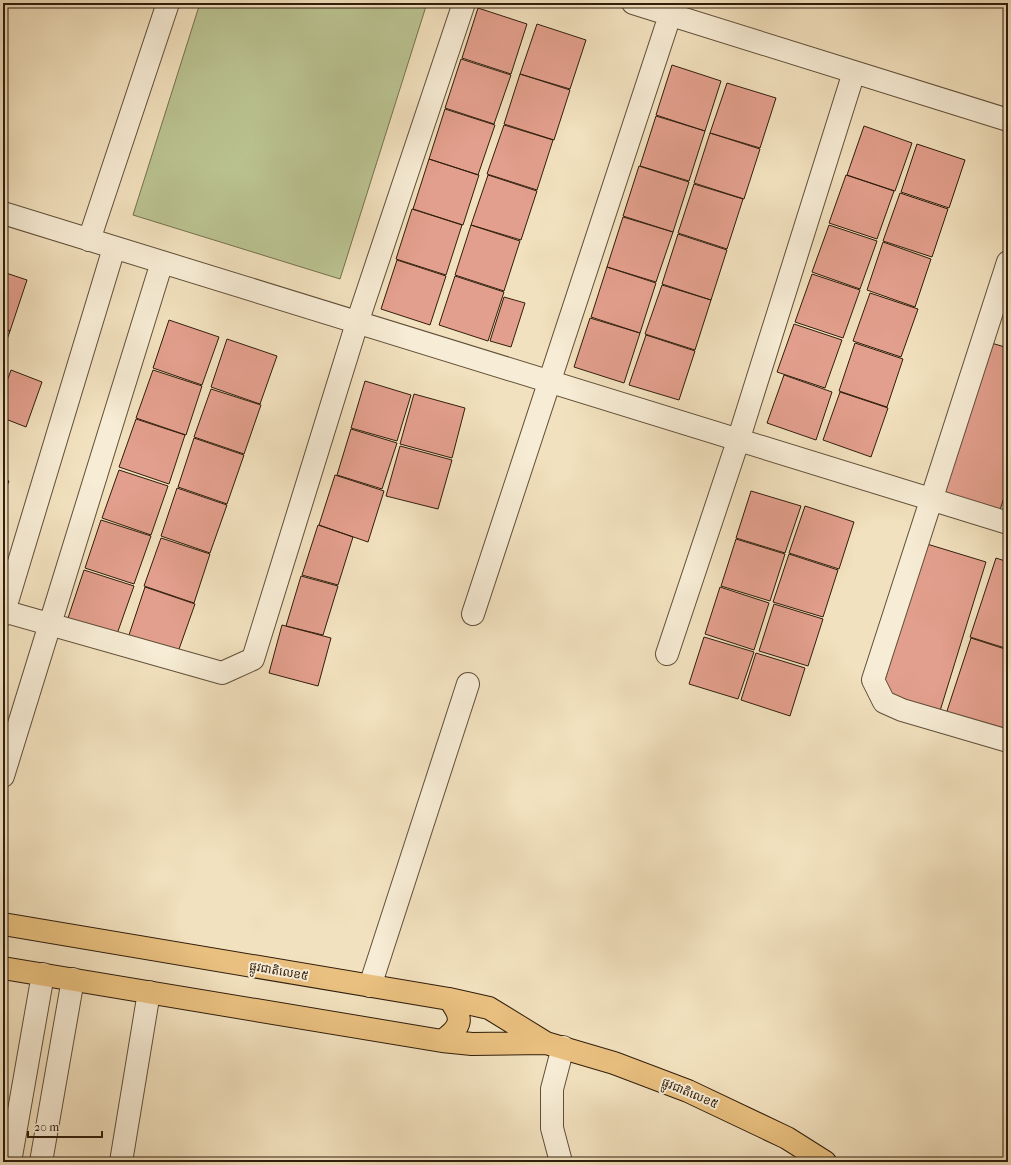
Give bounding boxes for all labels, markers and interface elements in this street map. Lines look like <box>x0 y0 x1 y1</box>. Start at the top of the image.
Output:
street label: ផ្លូវជាតិលេខ៥ <box>248 959 310 987</box>
street label: ផ្លូវជាតិលេខ៥ <box>658 1075 720 1114</box>
scale bar <box>28 1113 102 1139</box>
text: 20 m <box>34 1120 59 1134</box>

